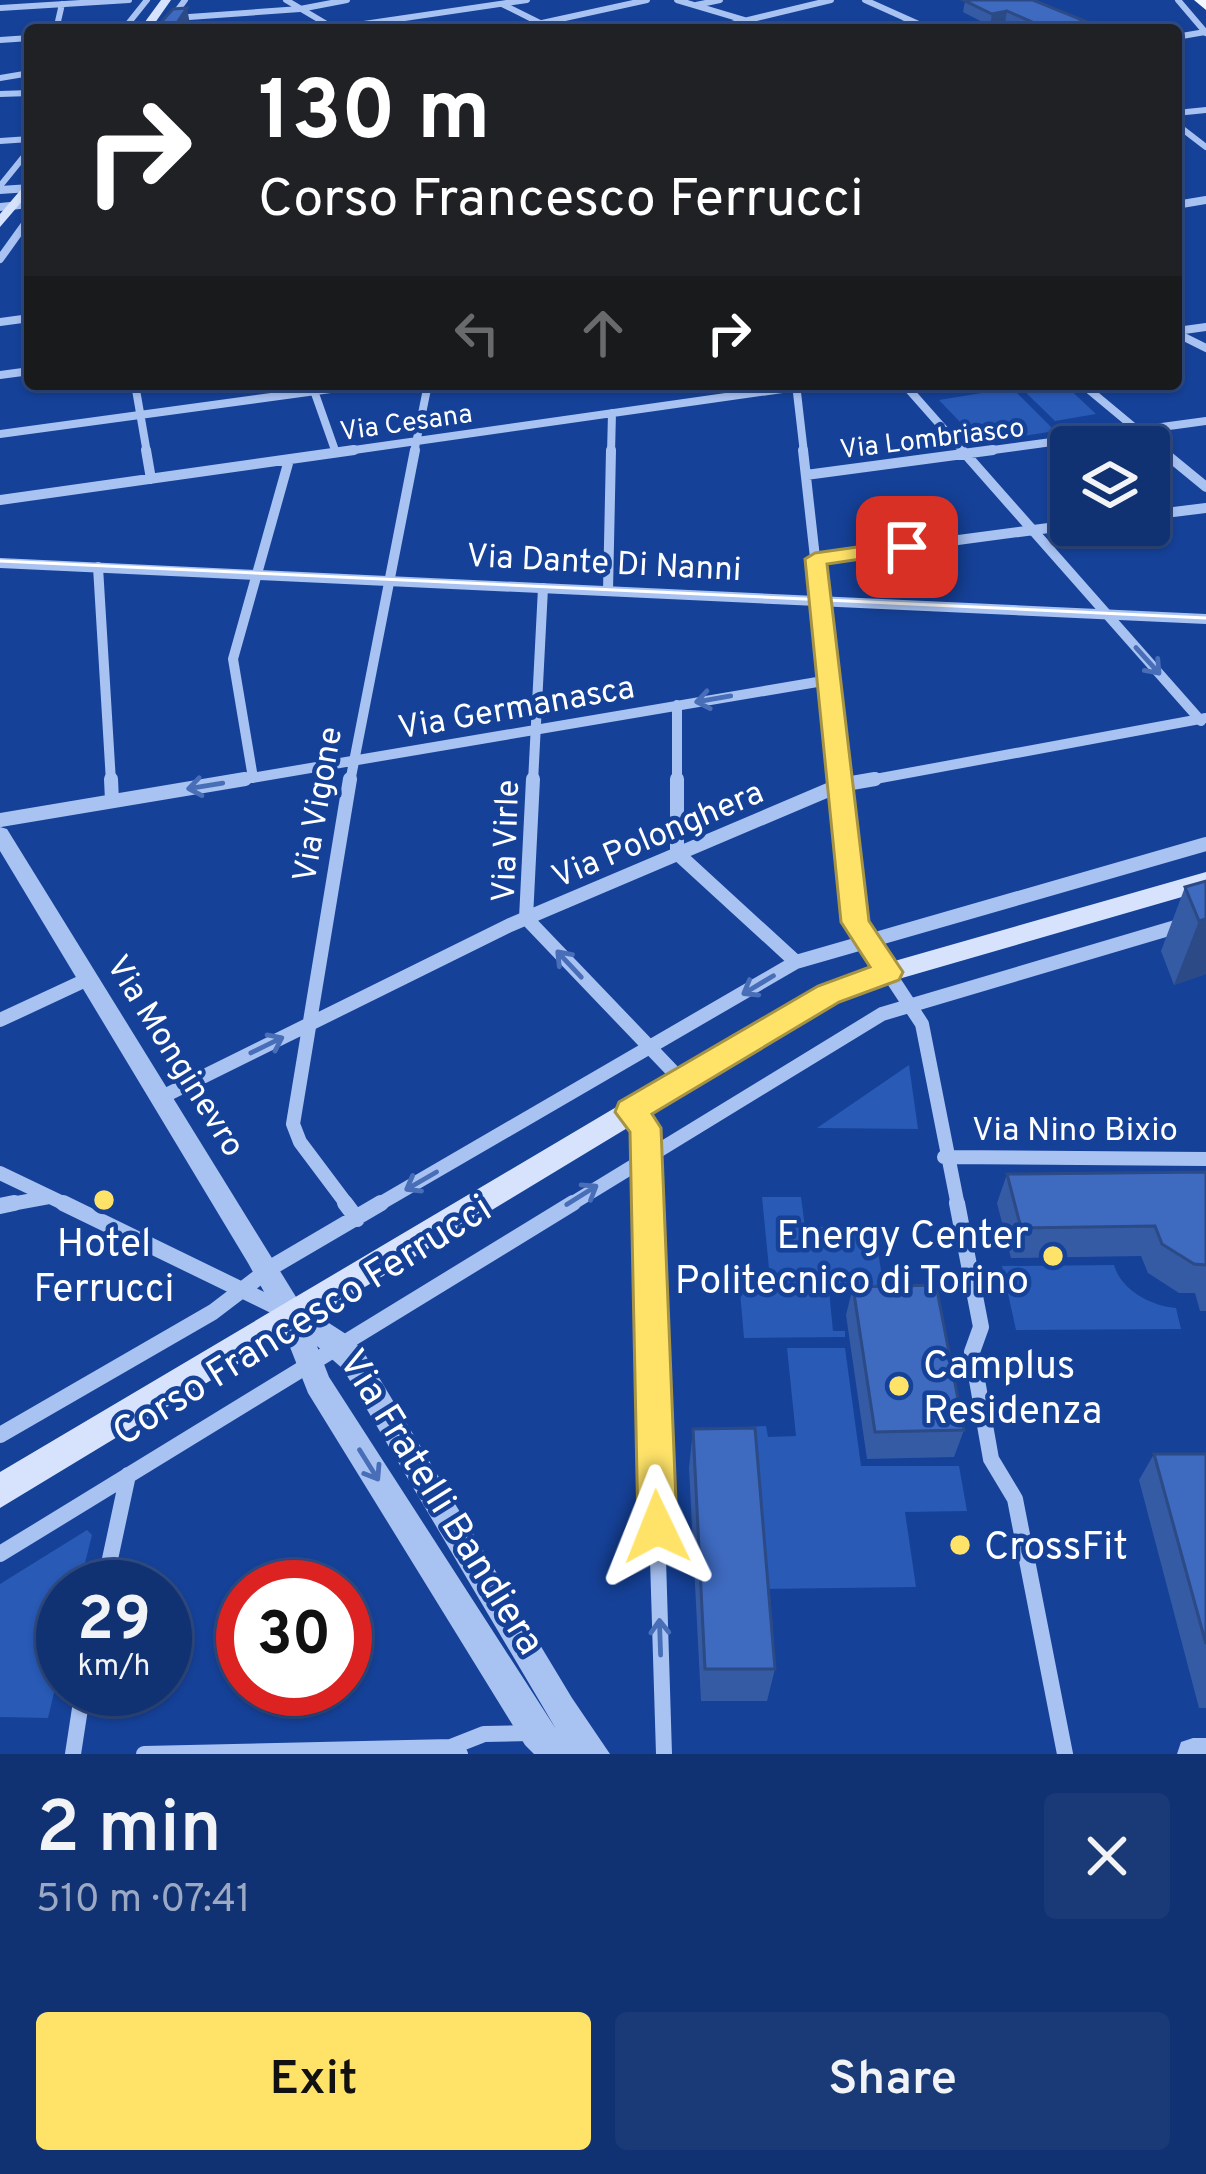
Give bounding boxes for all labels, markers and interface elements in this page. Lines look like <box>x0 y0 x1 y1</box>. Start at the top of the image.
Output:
text: 130 m <box>258 63 490 169</box>
icon: right <box>60 72 216 228</box>
text: Corso Francesco Ferrucci <box>258 167 864 236</box>
icon: left <box>444 300 510 366</box>
icon: ahead <box>570 300 636 366</box>
icon: right <box>696 300 762 366</box>
street label: Via Cesana <box>338 398 475 450</box>
street label: Via Lombriasco <box>838 412 1026 468</box>
map controls <box>1050 426 1170 546</box>
button: layers <box>1050 426 1170 546</box>
pin <box>856 496 958 598</box>
icon: arrive <box>874 514 940 580</box>
street label: Via Dante Di Nanni <box>465 537 742 593</box>
one-way arrow <box>1134 645 1161 676</box>
street label: Via Germanasca <box>395 668 638 751</box>
one-way arrow <box>695 689 734 712</box>
street label: Via Vigone <box>286 724 354 886</box>
street label: Via Polonghera <box>547 773 771 900</box>
one-way arrow <box>186 775 225 798</box>
street label: Via Virle <box>485 779 531 903</box>
street label: Via Monginevro <box>95 949 252 1166</box>
one-way arrow <box>556 950 583 980</box>
one-way arrow <box>741 973 776 997</box>
one-way arrow <box>249 1033 285 1056</box>
street label: Via Nino Bixio <box>972 1111 1178 1153</box>
one-way arrow <box>405 1169 439 1193</box>
one-way arrow <box>564 1183 598 1207</box>
street label: Corso Francesco Ferrucci <box>105 1186 502 1460</box>
marker: Hotel Ferrucci <box>91 1187 117 1213</box>
place label: Energy Center Politecnico di Torino <box>675 1214 1029 1308</box>
place label: Hotel Ferrucci <box>34 1222 174 1316</box>
marker: Energy Center Politecnico di Torino <box>1040 1243 1066 1269</box>
street label: Via Fratelli Bandiera <box>325 1342 553 1665</box>
place label: Camplus Residenza <box>923 1344 1102 1438</box>
marker: Camplus Residenza <box>886 1373 912 1399</box>
one-way arrow <box>356 1447 381 1481</box>
position arrow <box>594 1464 720 1590</box>
place label: CrossFit <box>984 1525 1128 1574</box>
marker: CrossFit <box>947 1532 973 1558</box>
speed limit sign: 30 <box>216 1560 372 1716</box>
text: 29 <box>77 1585 151 1661</box>
one-way arrow <box>649 1618 672 1657</box>
text: km/h <box>78 1649 150 1686</box>
text: 2 min <box>36 1786 222 1878</box>
button: close <box>1044 1793 1170 1919</box>
text: 510 m · 07:41 <box>36 1877 251 1926</box>
button: Exit <box>36 2012 591 2150</box>
button: Share <box>615 2012 1170 2150</box>

